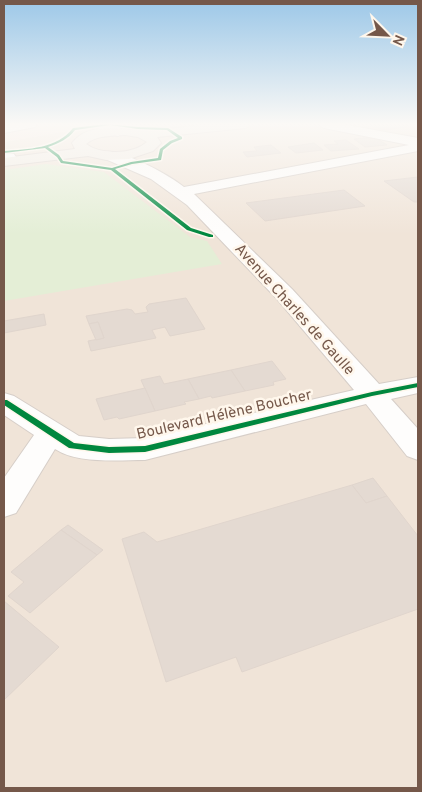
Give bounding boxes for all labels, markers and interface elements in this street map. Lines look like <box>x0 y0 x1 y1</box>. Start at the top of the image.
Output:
north arrow <box>362 10 412 60</box>
text: N <box>388 32 407 48</box>
street label: Avenue Charles de Gaulle <box>230 240 358 380</box>
street label: Boulevard Hélène Boucher <box>135 386 314 445</box>

